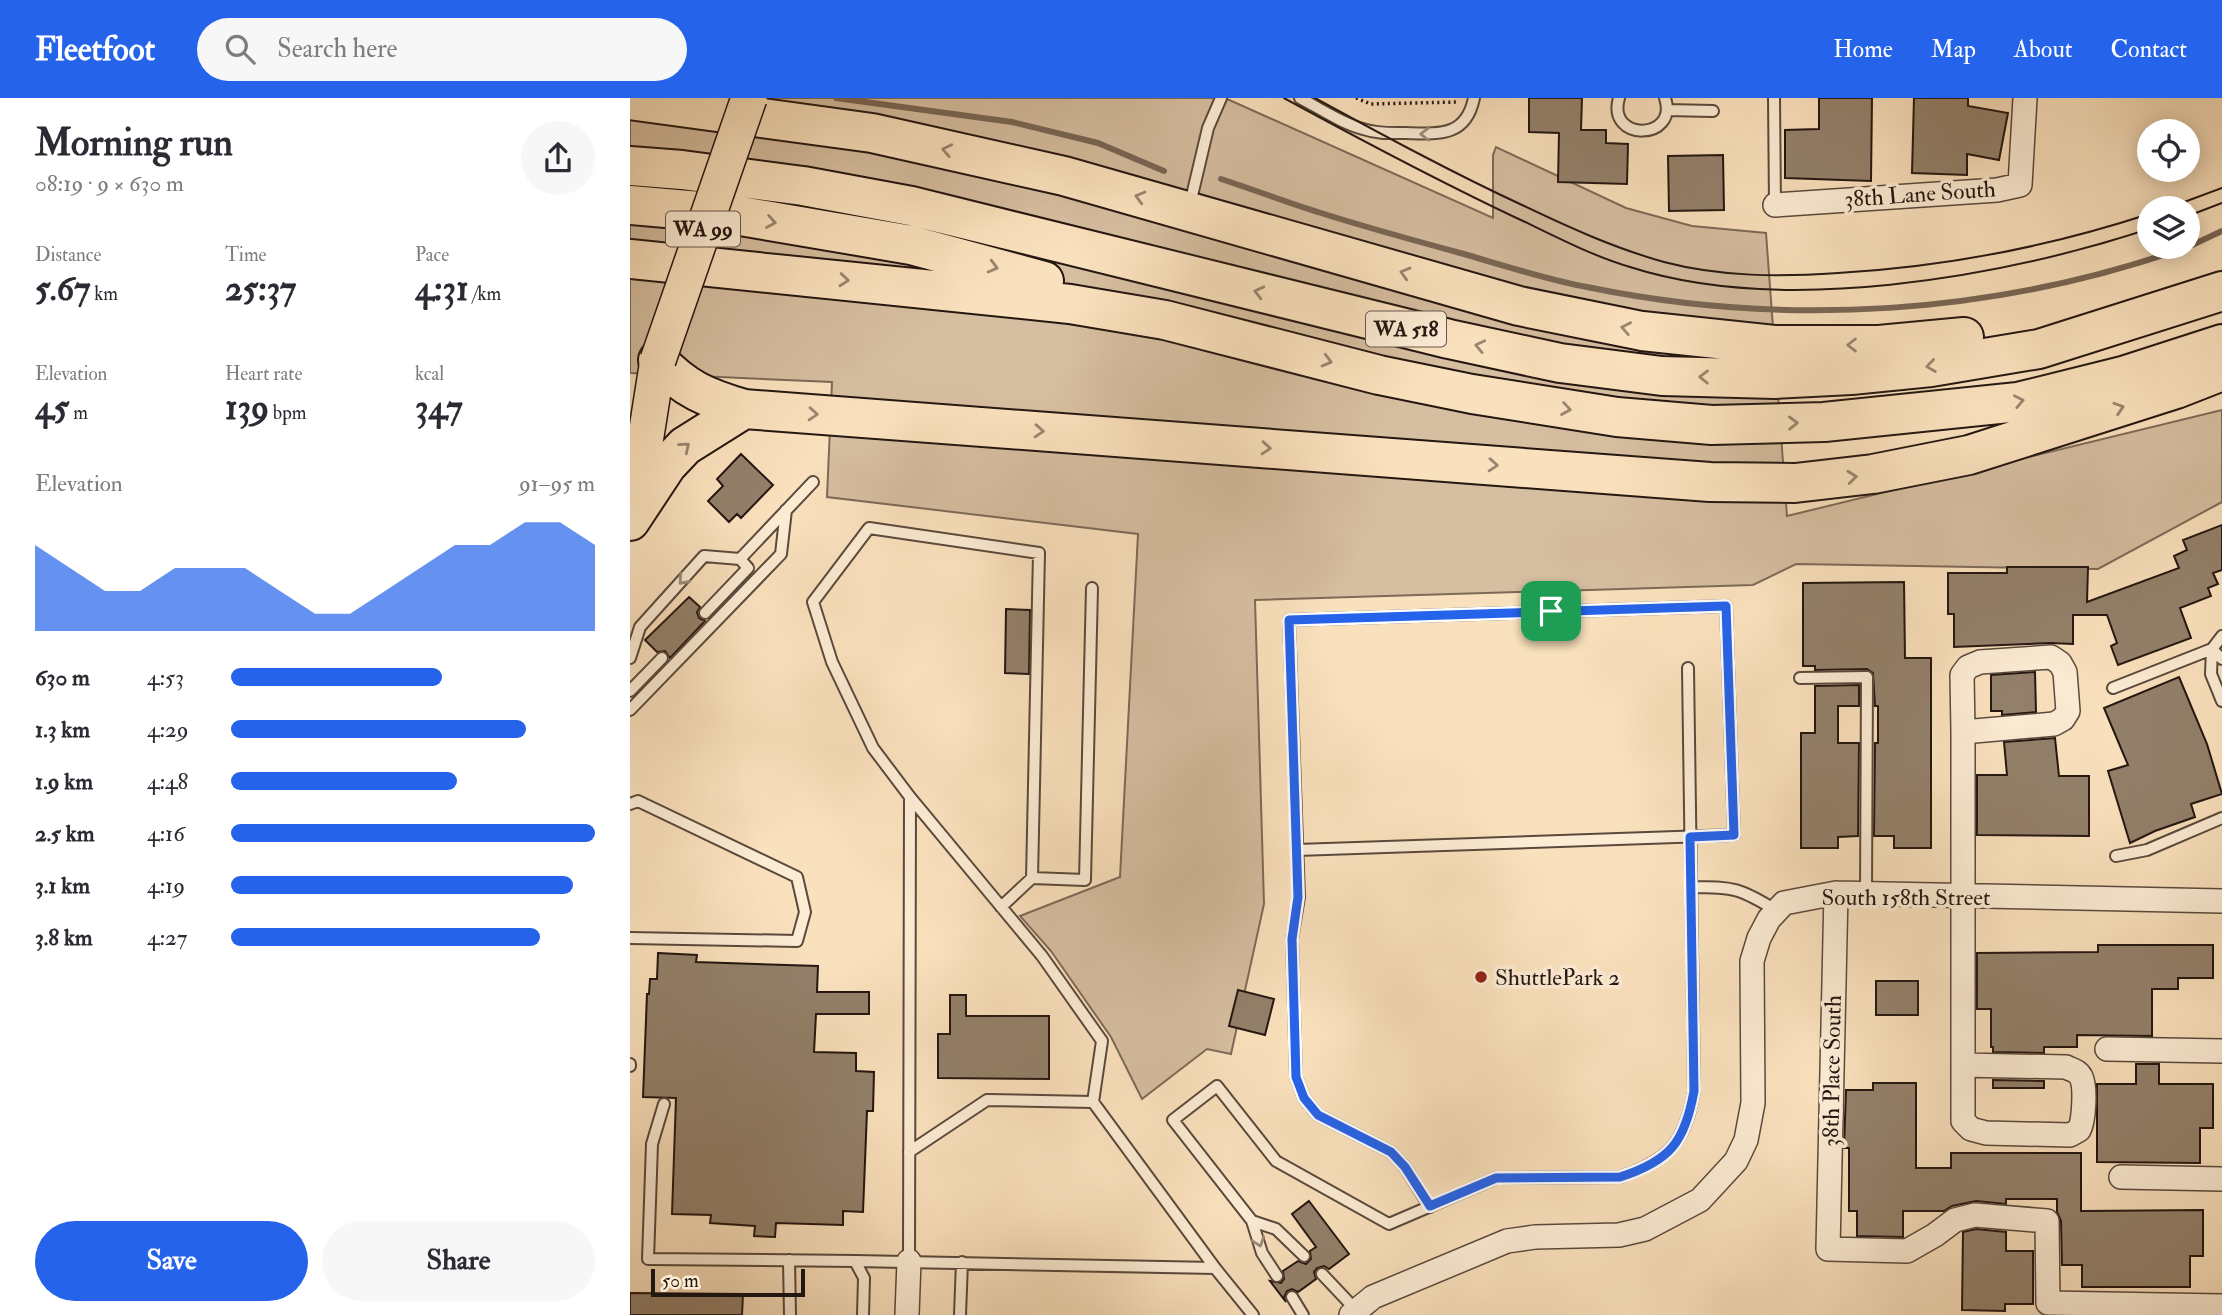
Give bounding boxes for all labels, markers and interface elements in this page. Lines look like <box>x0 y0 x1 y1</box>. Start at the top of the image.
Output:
search box <box>197 18 687 81</box>
text: Fleetfoot <box>35 29 155 70</box>
icon: search <box>221 30 259 68</box>
text: Search here <box>277 33 397 65</box>
text: Home <box>1833 34 1893 65</box>
text: Map <box>1931 34 1976 65</box>
text: About <box>2014 34 2073 65</box>
text: Contact <box>2111 34 2187 65</box>
text: Morning run <box>35 119 233 167</box>
map controls <box>2137 119 2200 259</box>
button: locate <box>2137 119 2200 182</box>
button: share <box>521 121 595 195</box>
one-way arrow <box>1419 126 1430 142</box>
one-way arrow <box>941 144 953 158</box>
text: 08:19 · 9 × 630 m <box>35 169 184 198</box>
street label: 38th Lane South <box>1843 174 1997 214</box>
one-way arrow <box>1134 190 1146 205</box>
button: layers <box>2137 196 2200 259</box>
road number: WA 99 <box>666 212 740 246</box>
one-way arrow <box>765 214 777 229</box>
text: Distance <box>35 243 101 267</box>
text: Time <box>225 243 267 267</box>
text: Pace <box>415 243 449 267</box>
one-way arrow <box>987 259 999 273</box>
text: 5.67 <box>35 267 90 311</box>
text: 25:37 <box>225 267 296 311</box>
text: 4:31 <box>415 267 468 311</box>
one-way arrow <box>1400 267 1412 281</box>
one-way arrow <box>838 272 850 287</box>
text: km <box>90 282 118 306</box>
text: /km <box>468 282 501 306</box>
one-way arrow <box>1253 286 1265 300</box>
road number: WA 518 <box>1366 312 1446 346</box>
one-way arrow <box>1620 321 1632 336</box>
one-way arrow <box>1847 337 1857 353</box>
one-way arrow <box>1474 340 1486 354</box>
one-way arrow <box>1320 353 1332 368</box>
one-way arrow <box>1925 359 1937 374</box>
text: Elevation <box>35 362 107 386</box>
text: Heart rate <box>225 362 302 386</box>
text: kcal <box>415 362 444 386</box>
one-way arrow <box>1699 369 1709 385</box>
text: 45 <box>35 386 69 430</box>
text: 139 <box>225 386 269 430</box>
text: 347 <box>415 386 462 430</box>
one-way arrow <box>2013 394 2025 409</box>
text: m <box>69 401 88 425</box>
text: bpm <box>269 401 307 425</box>
one-way arrow <box>1560 401 1572 416</box>
one-way arrow <box>2112 401 2124 416</box>
one-way arrow <box>807 406 818 421</box>
one-way arrow <box>1788 415 1799 431</box>
one-way arrow <box>1034 423 1045 438</box>
one-way arrow <box>1261 440 1272 455</box>
one-way arrow <box>677 443 690 455</box>
one-way arrow <box>1488 457 1499 472</box>
text: Elevation <box>35 469 123 498</box>
text: 91–95 m <box>519 469 595 498</box>
one-way arrow <box>1846 469 1858 484</box>
one-way arrow <box>679 572 691 585</box>
pin <box>1521 581 1581 641</box>
icon: arrive <box>1532 592 1570 630</box>
text: 630 m <box>35 663 90 692</box>
text: 4:53 <box>147 663 184 692</box>
text: 1.3 km <box>35 715 90 744</box>
text: 4:29 <box>147 715 189 744</box>
text: 1.9 km <box>35 767 93 796</box>
text: 4:48 <box>147 767 188 796</box>
text: 2.5 km <box>35 819 95 848</box>
text: 4:16 <box>147 819 185 848</box>
text: 3.1 km <box>35 871 90 900</box>
text: 4:19 <box>147 871 185 900</box>
street label: South 158th Street <box>1822 883 1990 912</box>
text: 3.8 km <box>35 923 93 952</box>
text: 4:27 <box>147 923 187 952</box>
place label: ShuttlePark 2 <box>1495 963 1620 992</box>
marker: ShuttlePark 2 <box>1473 969 1489 985</box>
street label: 38th Place South <box>1816 995 1848 1147</box>
button: Save <box>35 1221 308 1301</box>
button: Share <box>322 1221 595 1301</box>
one-way arrow <box>1251 1236 1265 1248</box>
scale bar <box>651 1266 805 1298</box>
text: 50 m <box>662 1269 699 1293</box>

